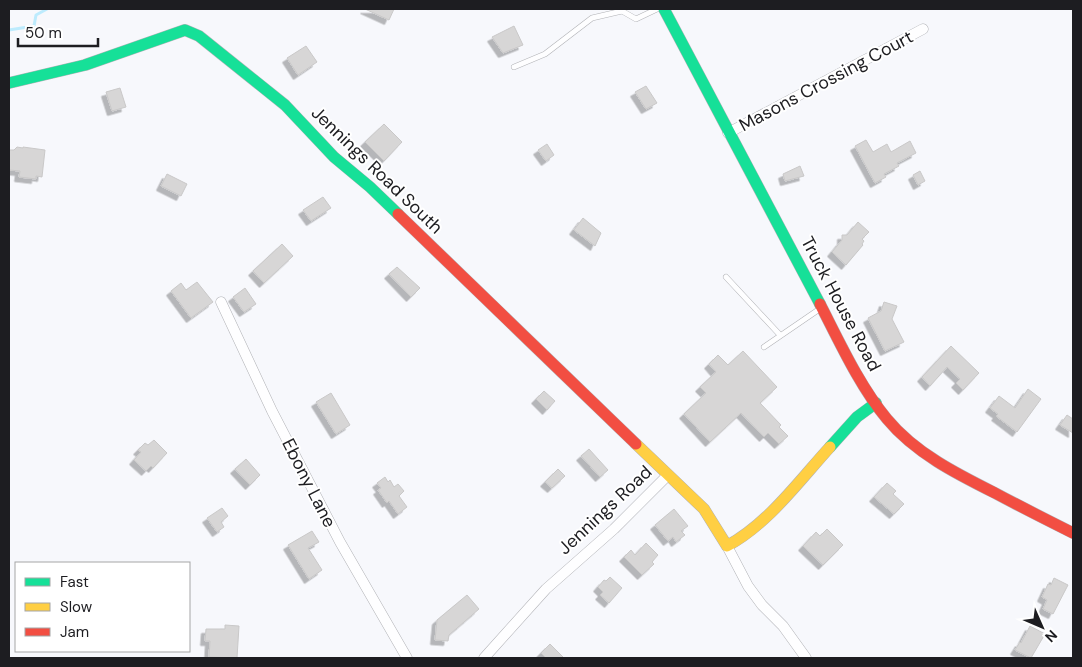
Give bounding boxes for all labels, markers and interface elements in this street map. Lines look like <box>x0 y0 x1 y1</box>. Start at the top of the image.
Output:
scale bar <box>18 15 98 47</box>
text: 50 m <box>25 23 62 43</box>
street label: Masons Crossing Court <box>735 25 917 137</box>
street label: Jennings Road South <box>306 101 448 239</box>
street label: Truck House Road <box>795 232 887 376</box>
street label: Ebony Lane <box>276 434 342 532</box>
street label: Jennings Road <box>553 460 657 560</box>
legend <box>15 562 190 652</box>
text: Fast <box>60 572 89 592</box>
text: Slow <box>60 597 93 617</box>
north arrow <box>1017 602 1067 652</box>
text: Jam <box>60 622 89 642</box>
text: N <box>1041 626 1061 646</box>

